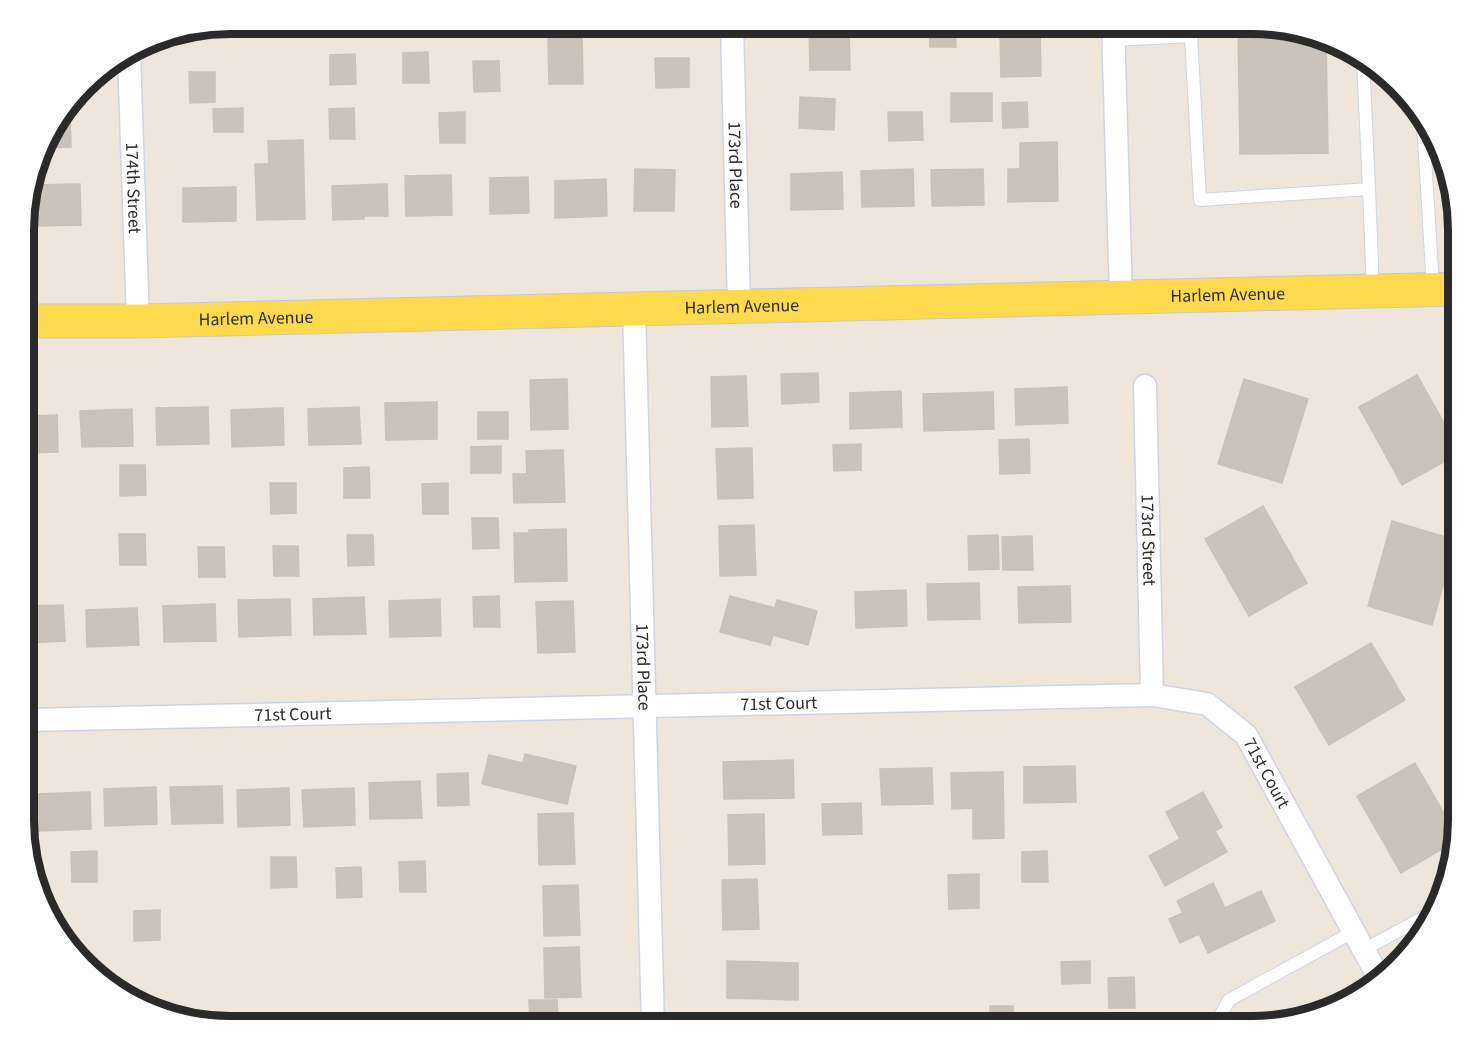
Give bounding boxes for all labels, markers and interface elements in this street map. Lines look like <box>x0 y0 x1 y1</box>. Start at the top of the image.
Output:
street label: 173rd Place <box>722 121 749 209</box>
street label: 174th Street <box>119 142 148 234</box>
street label: Harlem Avenue <box>1170 281 1285 308</box>
street label: Harlem Avenue <box>684 292 800 320</box>
street label: Harlem Avenue <box>198 304 314 332</box>
street label: 173rd Street <box>1135 494 1162 586</box>
street label: 173rd Place <box>630 623 657 711</box>
street label: 71st Court <box>740 690 818 717</box>
street label: 71st Court <box>254 701 332 727</box>
street label: 71st Court <box>1237 733 1296 813</box>

